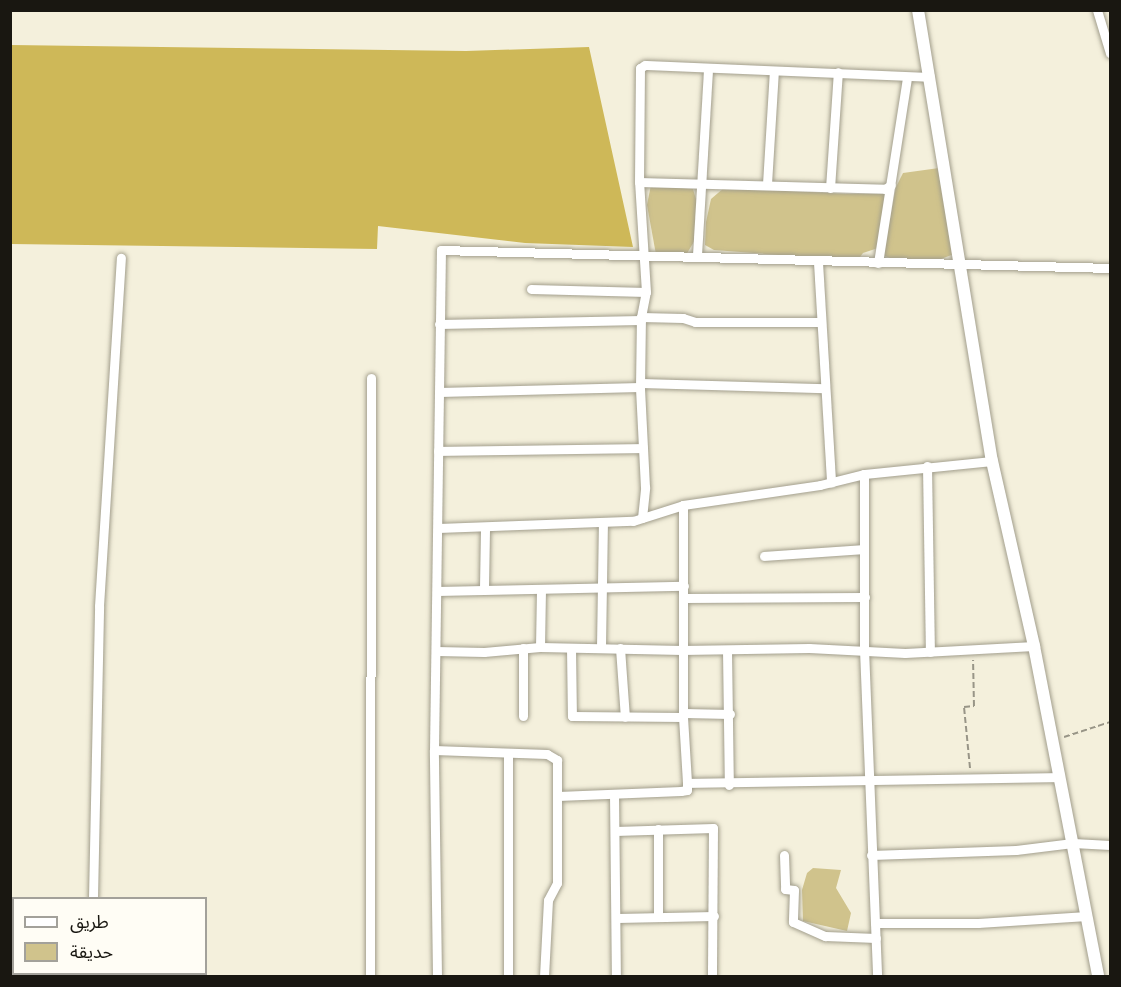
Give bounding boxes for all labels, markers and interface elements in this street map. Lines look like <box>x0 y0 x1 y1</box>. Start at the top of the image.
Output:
legend <box>12 897 207 975</box>
text: طريق <box>70 910 109 935</box>
text: حديقة <box>70 940 113 965</box>

